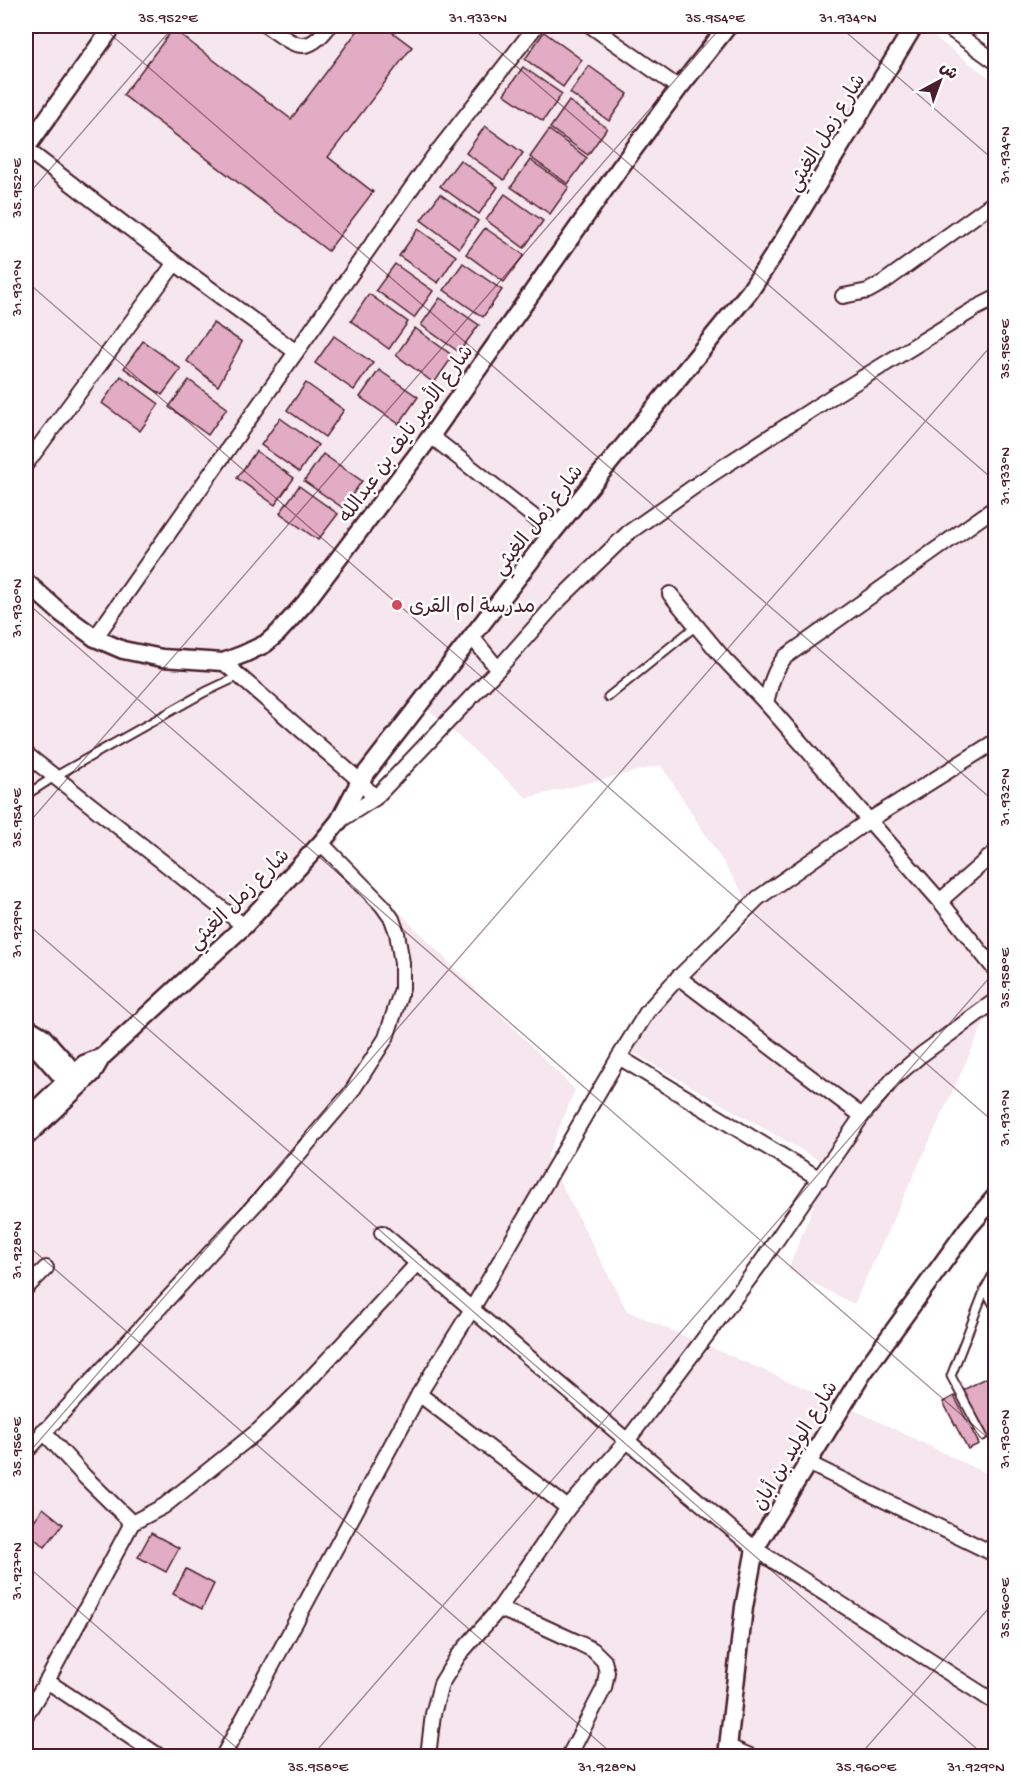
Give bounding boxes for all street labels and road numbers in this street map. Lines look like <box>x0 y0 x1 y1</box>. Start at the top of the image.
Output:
street label: شارع زمل الغيثي <box>783 70 875 198</box>
street label: شارع الأمير نايف بن عبدالله <box>332 339 480 528</box>
street label: شارع زمل الغيثي <box>489 461 592 583</box>
street label: شارع زمل الغيثي <box>184 844 298 958</box>
street label: شارع الوليد بن أبان <box>747 1376 845 1516</box>

